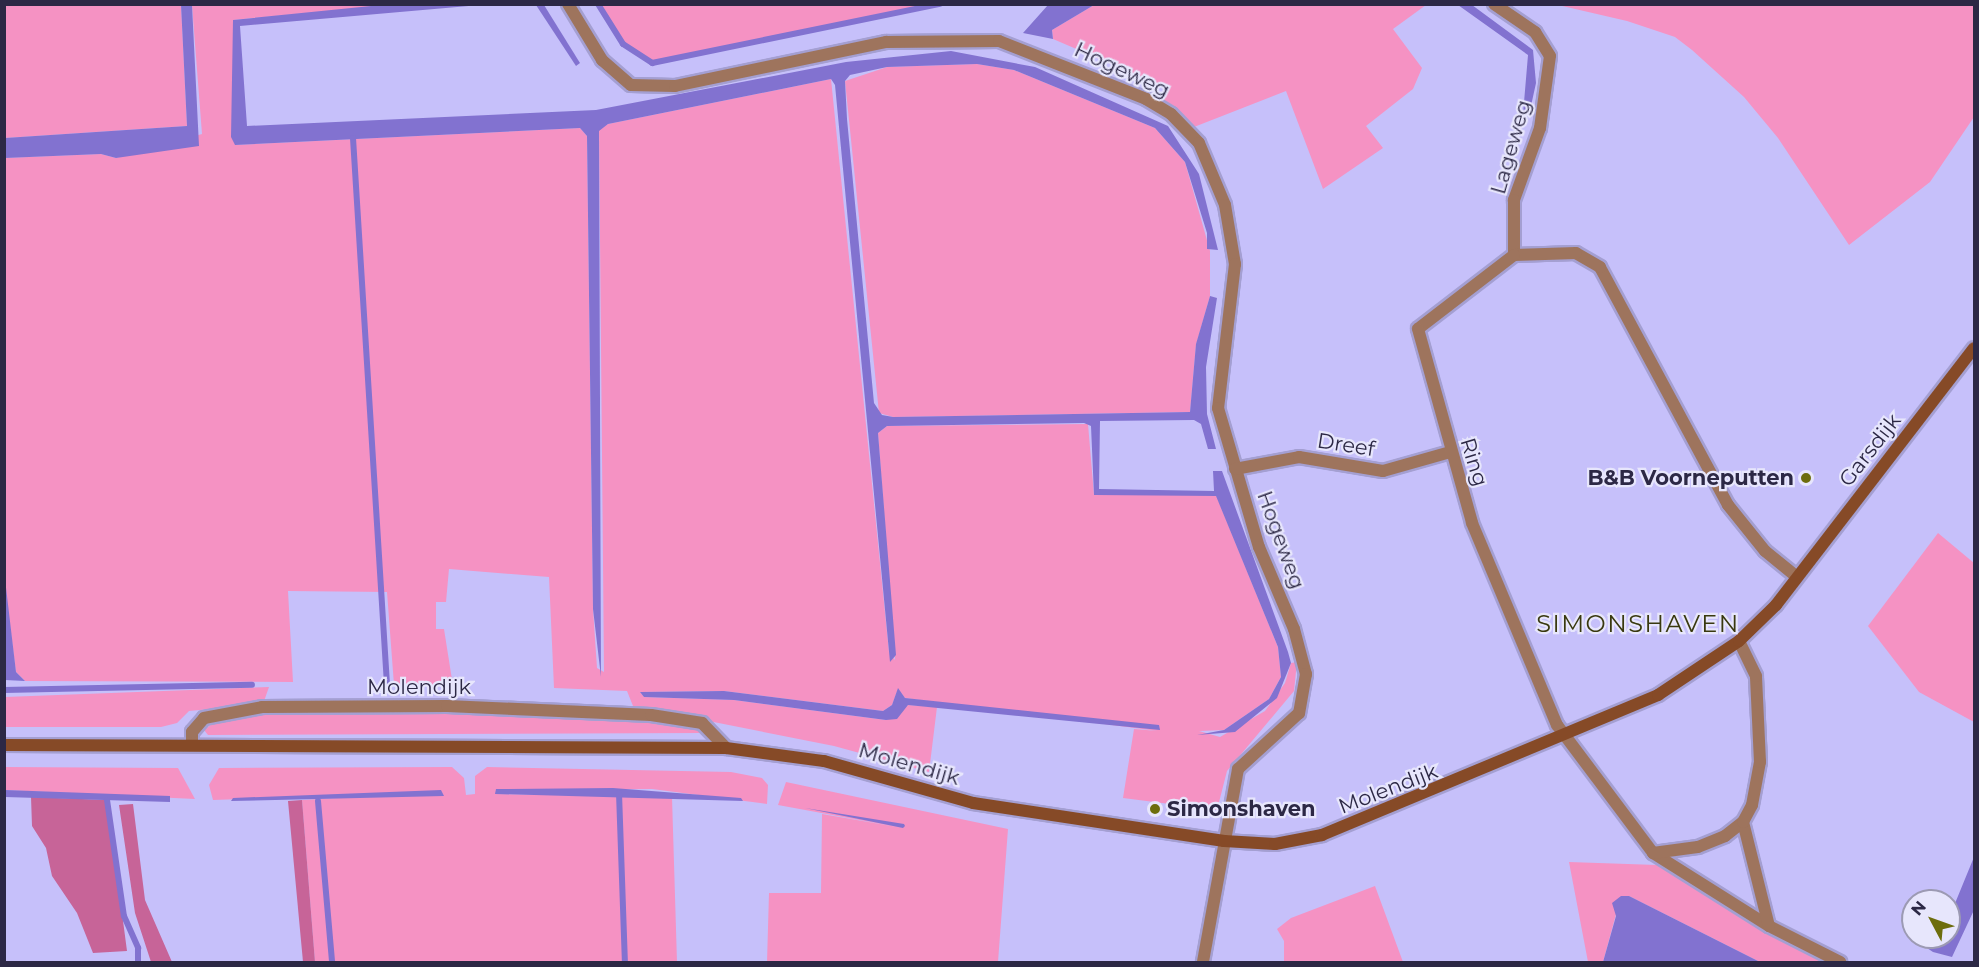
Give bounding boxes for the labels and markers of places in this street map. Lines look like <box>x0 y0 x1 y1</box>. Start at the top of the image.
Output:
place label: B&B Voorneputten <box>1587 465 1794 491</box>
marker: B&B Voorneputten <box>1799 471 1813 485</box>
place label: Simonshaven <box>1167 796 1316 822</box>
marker: Simonshaven <box>1148 802 1162 816</box>

